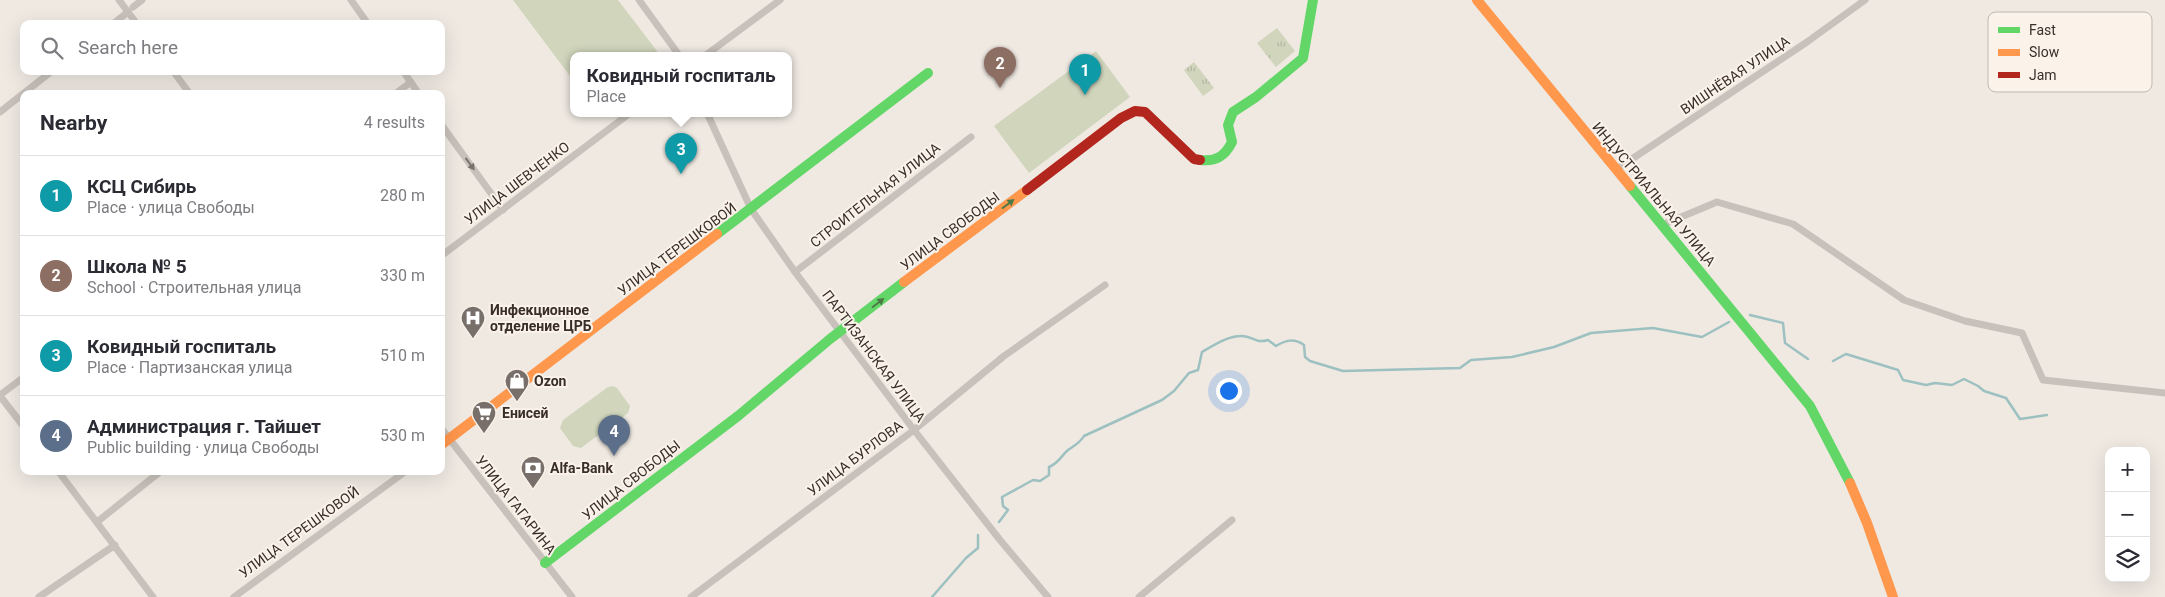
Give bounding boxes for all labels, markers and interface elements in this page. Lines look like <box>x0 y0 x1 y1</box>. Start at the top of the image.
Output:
legend <box>1988 12 2152 92</box>
search box <box>20 20 445 75</box>
text: Fast <box>2029 22 2056 38</box>
street label: ВИШНЁВАЯ УЛИЦА <box>1678 33 1792 117</box>
icon: search <box>38 34 66 62</box>
text: Search here <box>78 36 178 59</box>
text: Slow <box>2029 44 2060 60</box>
pin: 2 <box>984 47 1016 88</box>
popup <box>570 52 792 117</box>
pin: 1 <box>1069 54 1101 95</box>
text: Ковидный госпиталь <box>586 64 776 87</box>
text: Jam <box>2029 67 2057 83</box>
text: Place <box>586 87 626 106</box>
text: Nearby <box>40 111 107 135</box>
text: 4 results <box>364 113 425 132</box>
street label: ИНДУСТРИАЛЬНАЯ УЛИЦА <box>1589 119 1719 269</box>
pin: 3 <box>665 133 697 174</box>
street label: УЛИЦА ШЕВЧЕНКО <box>461 138 573 228</box>
street label: СТРОИТЕЛЬНАЯ УЛИЦА <box>807 139 943 251</box>
one-way arrow <box>465 157 475 170</box>
text: КСЦ Сибирь <box>87 175 196 198</box>
text: 1 <box>51 186 61 205</box>
text: 280 m <box>380 186 425 205</box>
street label: УЛИЦА СВОБОДЫ <box>897 189 1003 273</box>
text: Place · улица Свободы <box>87 198 255 217</box>
street label: УЛИЦА ТЕРЕШКОВОЙ <box>615 199 739 299</box>
one-way arrow <box>1001 199 1014 210</box>
text: Школа № 5 <box>87 255 187 278</box>
text: 2 <box>51 266 61 285</box>
text: 330 m <box>380 266 425 285</box>
text: School · Строительная улица <box>87 278 302 297</box>
street label: ПАРТИЗАНСКАЯ УЛИЦА <box>819 287 929 425</box>
one-way arrow <box>871 298 885 308</box>
place label: Инфекционное отделение ЦРБ <box>490 302 592 334</box>
hospital icon: Инфекционное отделение ЦРБ <box>460 305 486 339</box>
text: Ковидный госпиталь <box>87 335 276 358</box>
text: 3 <box>51 346 61 365</box>
text: 510 m <box>380 346 425 365</box>
text: Place · Партизанская улица <box>87 358 293 377</box>
shop icon: Ozon <box>504 368 530 402</box>
place label: Ozon <box>534 373 567 389</box>
your location <box>1216 378 1242 404</box>
supermarket icon: Енисей <box>471 400 497 434</box>
place label: Енисей <box>502 405 549 421</box>
text: Администрация г. Тайшет <box>87 415 321 438</box>
pin: 4 <box>598 415 630 456</box>
street label: УЛИЦА БУРЛОВА <box>804 417 906 499</box>
text: 4 <box>51 426 61 445</box>
text: 530 m <box>380 426 425 445</box>
street label: УЛИЦА СВОБОДЫ <box>579 437 683 523</box>
text: Public building · улица Свободы <box>87 438 320 457</box>
map controls <box>2105 447 2150 582</box>
button: + <box>2105 447 2150 492</box>
street label: УЛИЦА ГАГАРИНА <box>473 453 559 557</box>
bank icon: Alfa-Bank <box>520 455 546 489</box>
place label: Alfa-Bank <box>550 460 613 476</box>
street label: УЛИЦА ТЕРЕШКОВОЙ <box>236 483 362 581</box>
button: − <box>2105 492 2150 537</box>
button: layers <box>2105 537 2150 582</box>

